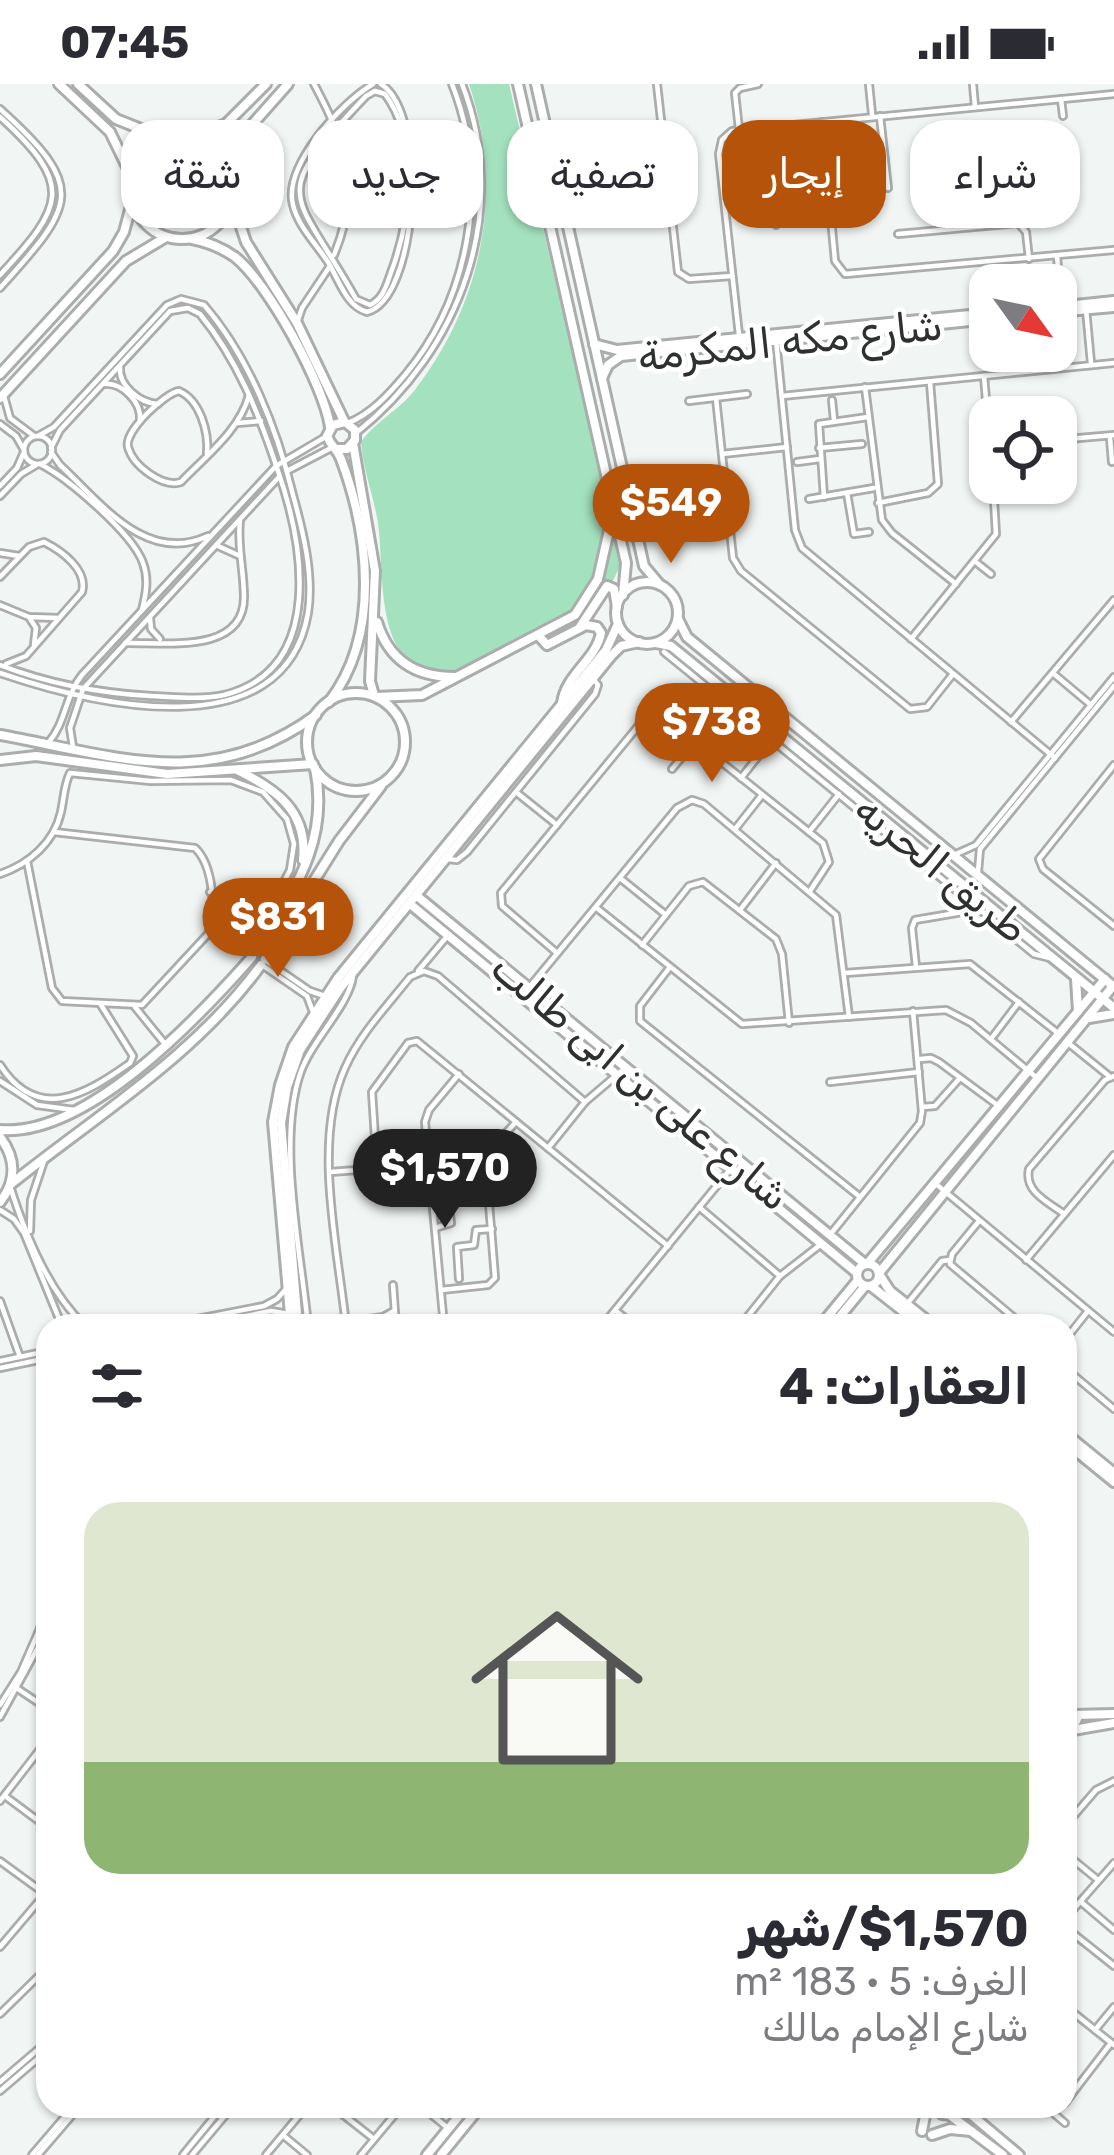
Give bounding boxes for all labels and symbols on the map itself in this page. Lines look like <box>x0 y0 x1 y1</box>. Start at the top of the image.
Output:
north arrow <box>969 264 1077 372</box>
street label: شارع مكه المكرمة <box>635 300 945 386</box>
pin: $549 <box>600 464 742 566</box>
pin: $738 <box>641 683 783 785</box>
street label: طريق الحريه <box>845 784 1038 954</box>
pin: $831 <box>207 878 349 980</box>
street label: شارع على بن ابى طالب <box>478 942 800 1224</box>
pin: $1,570 <box>347 1129 543 1231</box>

